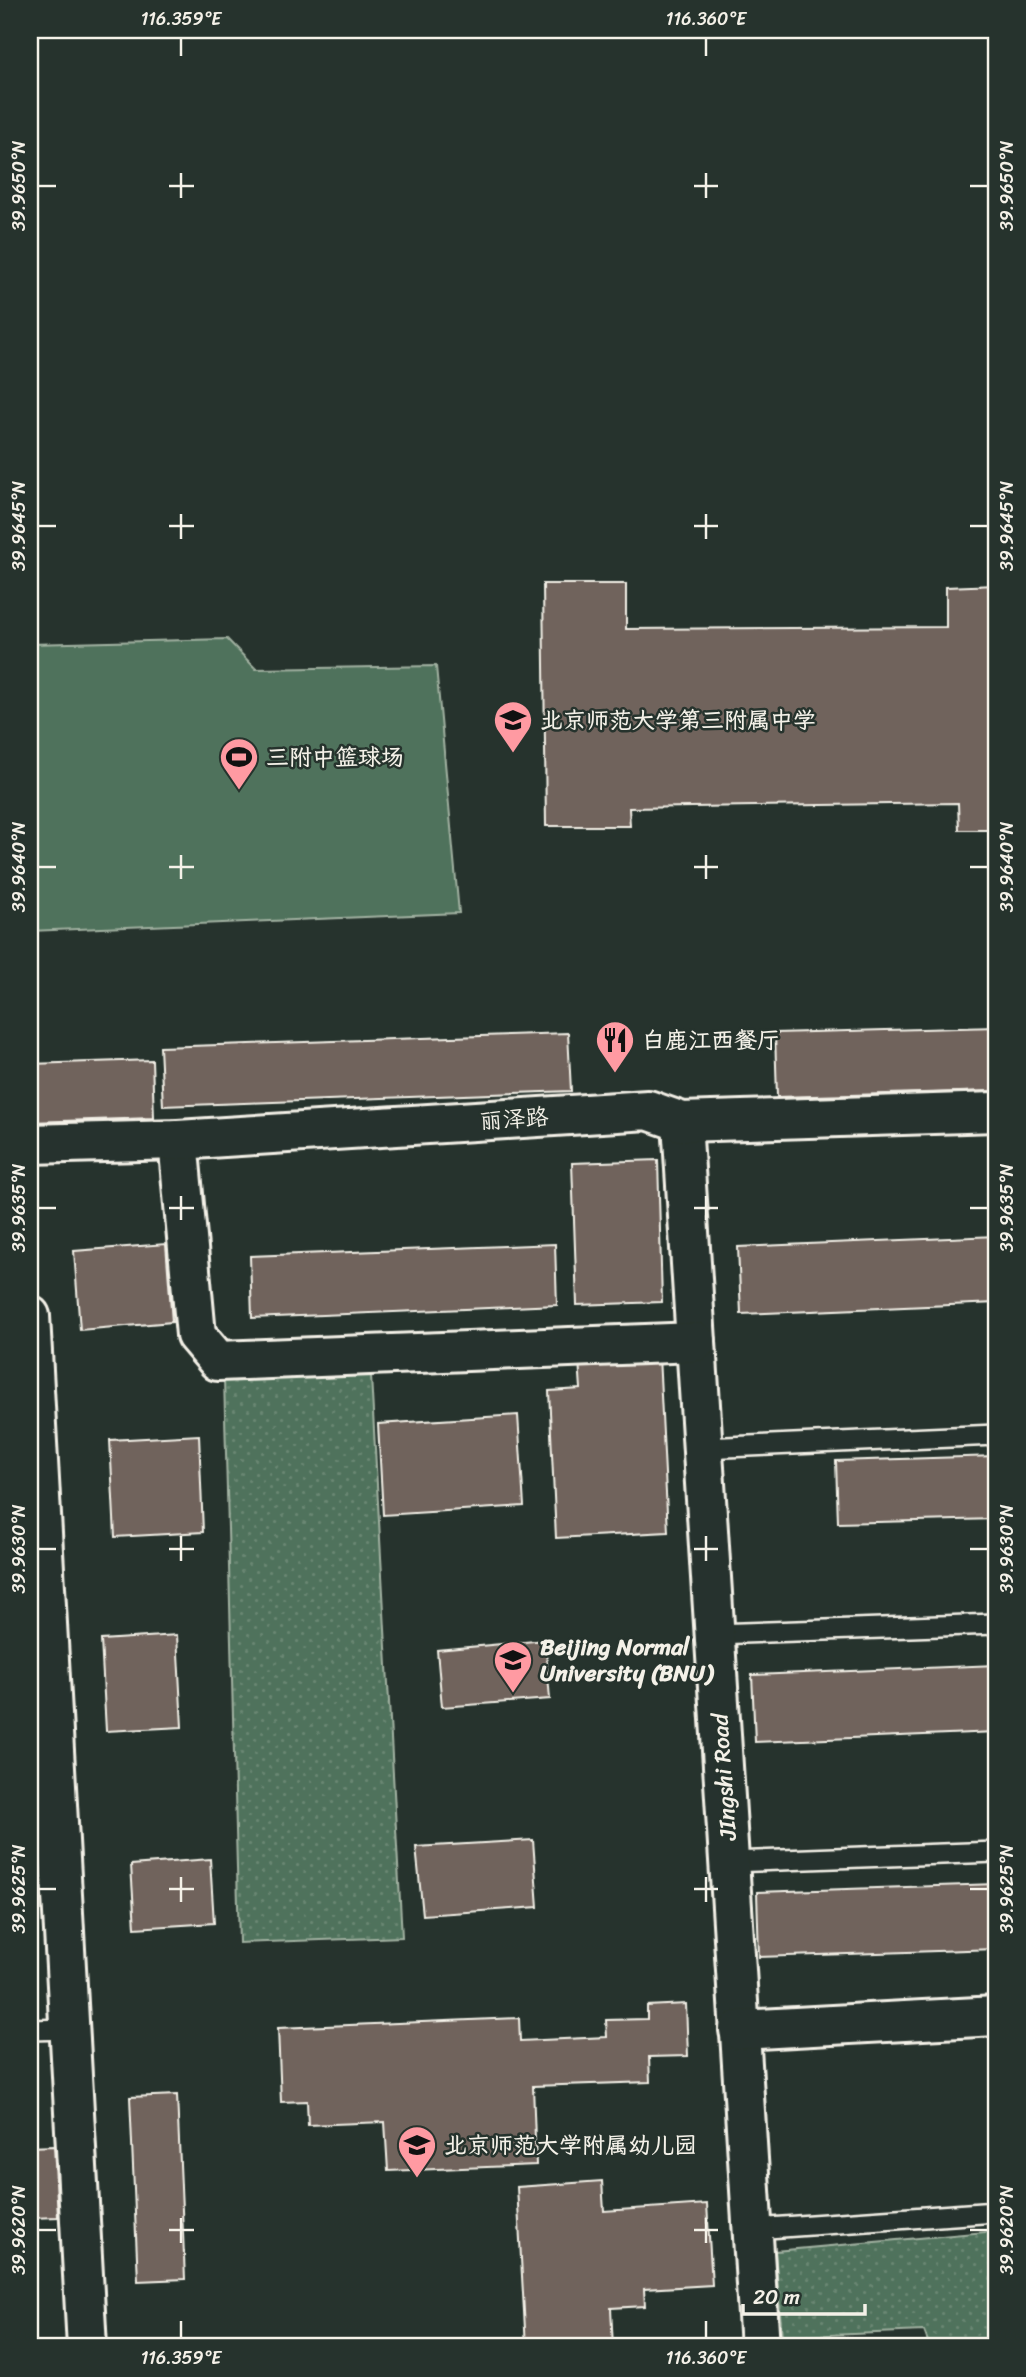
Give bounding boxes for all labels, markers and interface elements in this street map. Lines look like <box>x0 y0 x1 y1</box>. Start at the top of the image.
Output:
text: 116.359°E <box>141 3 222 35</box>
text: 116.360°E <box>666 3 747 35</box>
text: 39.9650°N <box>3 140 35 231</box>
text: 39.9650°N <box>991 140 1023 231</box>
text: 39.9645°N <box>3 480 35 571</box>
text: 39.9645°N <box>991 480 1023 571</box>
school or university icon: 北京师范大学第三附属中学 <box>492 699 534 754</box>
place label: 北京师范大学第三附属中学 <box>540 700 816 741</box>
sports icon: 三附中篮球场 <box>218 736 260 791</box>
place label: 三附中篮球场 <box>266 737 404 778</box>
text: 39.9640°N <box>3 821 35 912</box>
text: 39.9640°N <box>991 821 1023 912</box>
restaurant icon: 白鹿江西餐厅 <box>594 1019 636 1074</box>
place label: 白鹿江西餐厅 <box>642 1020 780 1061</box>
street label: 丽泽路 <box>478 1096 550 1142</box>
text: 39.9635°N <box>3 1163 35 1252</box>
text: 39.9635°N <box>991 1163 1023 1252</box>
text: 39.9630°N <box>3 1504 35 1594</box>
text: 39.9630°N <box>991 1504 1023 1594</box>
place label: Beijing Normal University (BNU) <box>540 1627 715 1694</box>
school or university icon: Beijing Normal University (BNU) <box>492 1639 534 1694</box>
street label: JIngshi Road <box>699 1710 749 1843</box>
text: 39.9625°N <box>3 1844 35 1934</box>
text: 39.9625°N <box>991 1844 1023 1934</box>
school or university icon: 北京师范大学附属幼儿园 <box>396 2124 438 2179</box>
place label: 北京师范大学附属幼儿园 <box>444 2125 697 2166</box>
text: 39.9620°N <box>3 2185 35 2275</box>
text: 39.9620°N <box>991 2185 1023 2275</box>
scale bar <box>743 2272 865 2316</box>
text: 20 m <box>753 2278 800 2316</box>
text: 116.359°E <box>141 2342 222 2374</box>
text: 116.360°E <box>666 2342 747 2374</box>

